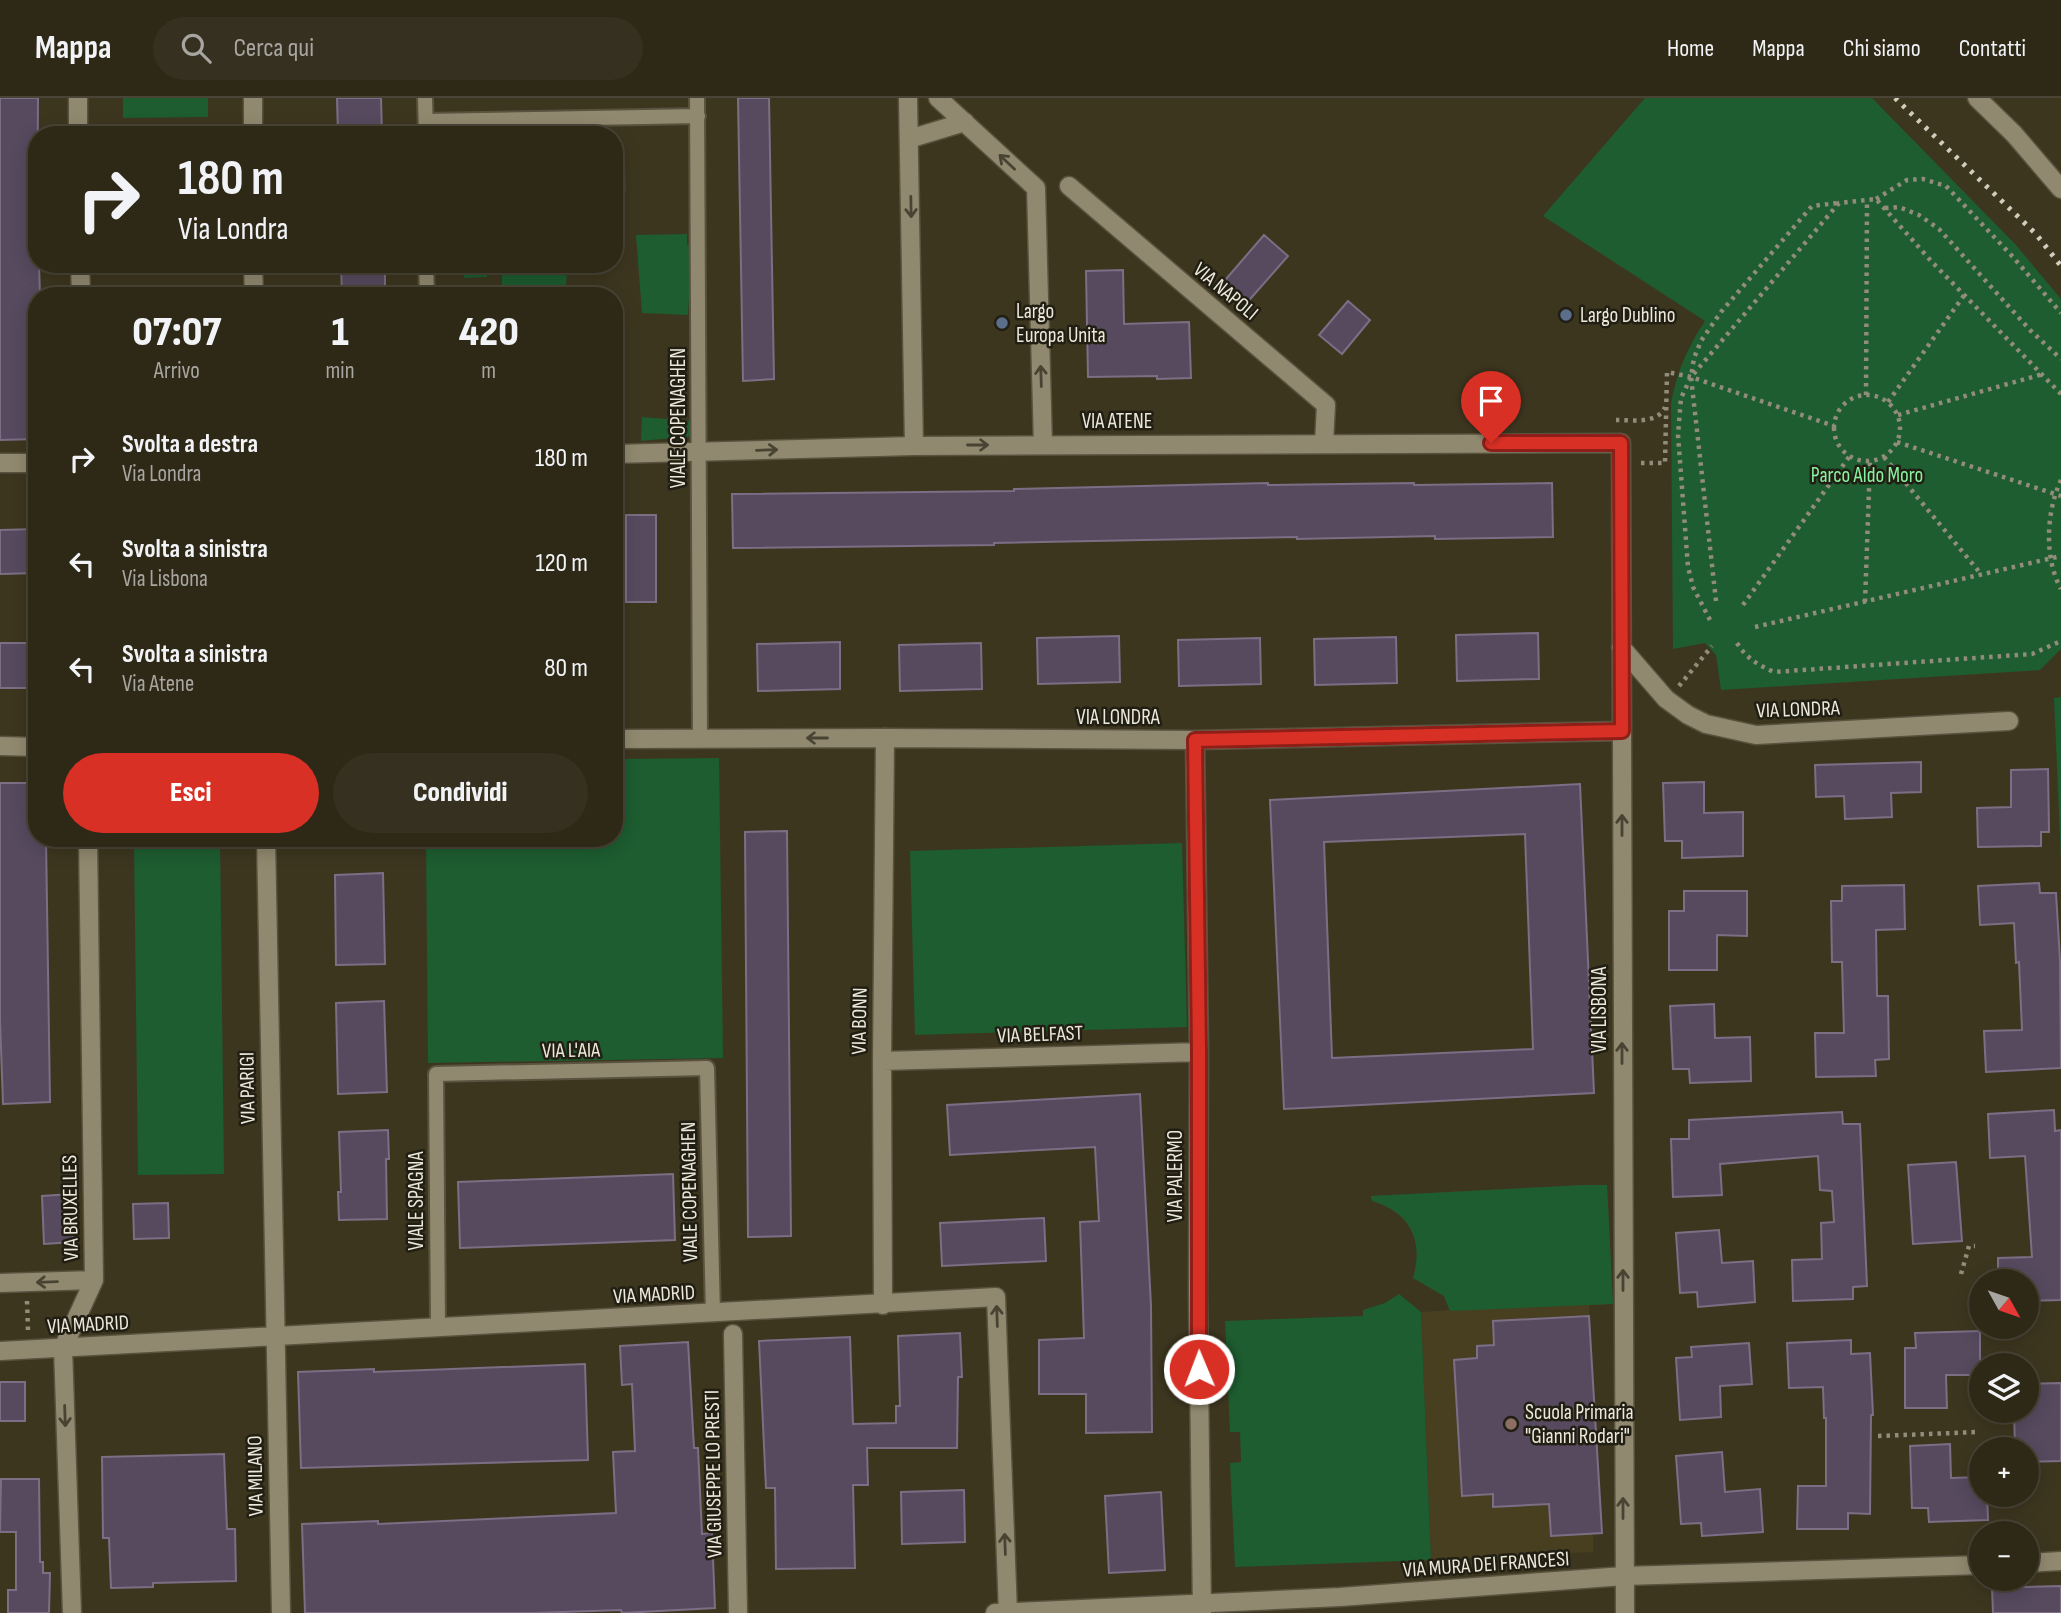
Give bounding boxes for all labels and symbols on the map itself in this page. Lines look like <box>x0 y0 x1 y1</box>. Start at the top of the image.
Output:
one-way arrow <box>999 153 1016 170</box>
one-way arrow <box>904 195 918 218</box>
street label: VIA NAPOLI <box>1188 257 1263 326</box>
place label: Largo Europa Unita <box>1016 299 1106 348</box>
place label: Largo Dublino <box>1580 303 1675 328</box>
marker: Largo Dublino <box>1558 307 1574 323</box>
marker: Largo Europa Unita <box>994 315 1010 331</box>
street label: VIALE COPENAGHEN <box>666 348 691 488</box>
one-way arrow <box>1034 365 1048 388</box>
pin <box>1461 371 1521 443</box>
street label: VIA ATENE <box>1082 409 1152 434</box>
one-way arrow <box>967 438 990 452</box>
one-way arrow <box>755 444 778 457</box>
park label: Parco Aldo Moro <box>1811 463 1923 488</box>
street label: VIA LONDRA <box>1756 696 1841 723</box>
street label: VIA LONDRA <box>1076 705 1161 730</box>
one-way arrow <box>806 731 829 745</box>
one-way arrow <box>1615 814 1629 837</box>
street label: VIA LISBONA <box>1587 966 1612 1053</box>
street label: VIA BONN <box>846 987 873 1055</box>
street label: VIA BELFAST <box>997 1020 1084 1048</box>
street label: VIA L'AIA <box>542 1037 601 1064</box>
one-way arrow <box>1615 1042 1629 1065</box>
street label: VIA PARIGI <box>234 1052 261 1124</box>
street label: VIALE COPENAGHEN <box>676 1122 703 1262</box>
street label: VIA PALERMO <box>1163 1130 1188 1222</box>
street label: VIALE SPAGNA <box>404 1151 429 1250</box>
street label: VIA BRUXELLES <box>57 1155 84 1261</box>
one-way arrow <box>1616 1269 1630 1292</box>
north arrow <box>1969 1269 2039 1339</box>
one-way arrow <box>36 1275 59 1288</box>
street label: VIA MADRID <box>612 1280 696 1309</box>
one-way arrow <box>990 1305 1004 1328</box>
street label: VIA MADRID <box>46 1310 130 1339</box>
position arrow <box>1162 1332 1236 1406</box>
street label: VIA GIUSEPPE LO PRESTI <box>700 1390 727 1558</box>
place label: Scuola Primaria "Gianni Rodari" <box>1525 1400 1634 1449</box>
one-way arrow <box>59 1404 72 1427</box>
marker: Scuola Primaria "Gianni Rodari" <box>1503 1416 1519 1432</box>
street label: VIA MILANO <box>242 1435 269 1517</box>
one-way arrow <box>1617 1497 1630 1520</box>
one-way arrow <box>999 1533 1012 1556</box>
street label: VIA MURA DEI FRANCESI <box>1402 1546 1570 1583</box>

